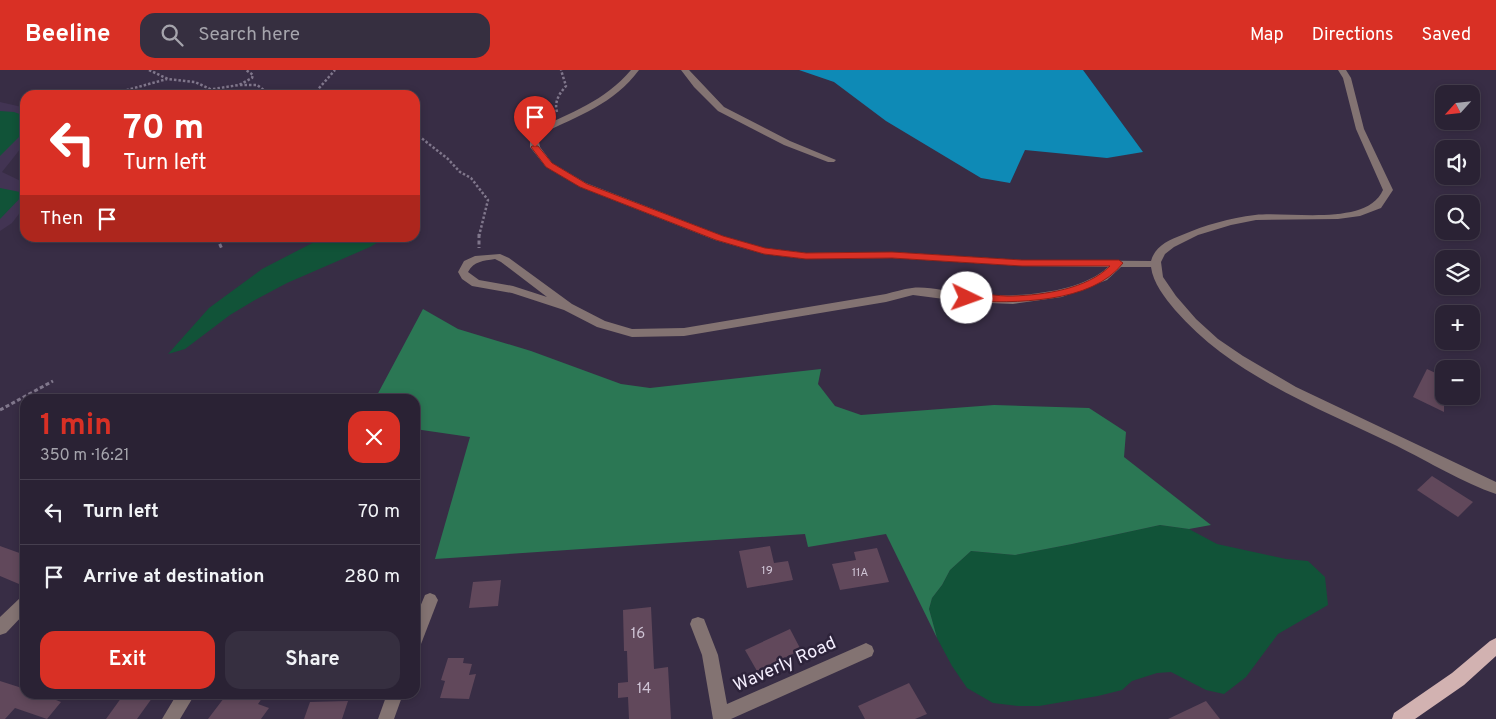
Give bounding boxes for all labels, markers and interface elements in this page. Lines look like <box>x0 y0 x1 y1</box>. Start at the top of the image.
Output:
search box <box>140 13 490 58</box>
text: Beeline <box>25 20 110 50</box>
icon: search <box>158 21 186 49</box>
text: Search here <box>198 23 300 47</box>
text: Map <box>1250 24 1284 47</box>
text: Directions <box>1312 24 1394 47</box>
text: Saved <box>1422 24 1471 47</box>
north arrow <box>1435 85 1480 130</box>
map controls <box>1435 85 1480 405</box>
pin <box>514 96 556 147</box>
icon: arrive <box>521 103 549 131</box>
text: 70 m <box>123 107 204 151</box>
icon: left <box>40 110 105 175</box>
button: sound <box>1435 140 1480 185</box>
text: Turn left <box>123 150 206 177</box>
button: search <box>1435 195 1480 240</box>
icon: arrive <box>93 205 121 233</box>
text: Then <box>40 207 83 231</box>
button: layers <box>1435 250 1480 295</box>
position arrow <box>940 271 992 323</box>
button: + <box>1435 305 1480 350</box>
button: − <box>1435 360 1480 405</box>
text: 1 min <box>40 408 112 445</box>
button: close <box>348 411 400 463</box>
text: 350 m · 16:21 <box>40 446 130 466</box>
icon: left <box>40 498 68 526</box>
text: Turn left <box>83 500 159 524</box>
text: 70 m <box>358 500 400 524</box>
icon: arrive <box>40 563 68 591</box>
house number: 19 <box>761 563 773 579</box>
text: Arrive at destination <box>83 565 264 589</box>
text: 280 m <box>344 565 400 589</box>
house number: 11A <box>852 565 868 581</box>
house number: 16 <box>631 625 645 644</box>
button: Exit <box>40 631 215 689</box>
button: Share <box>225 631 400 689</box>
street label: Waverly Road <box>730 632 840 698</box>
house number: 14 <box>637 680 651 699</box>

